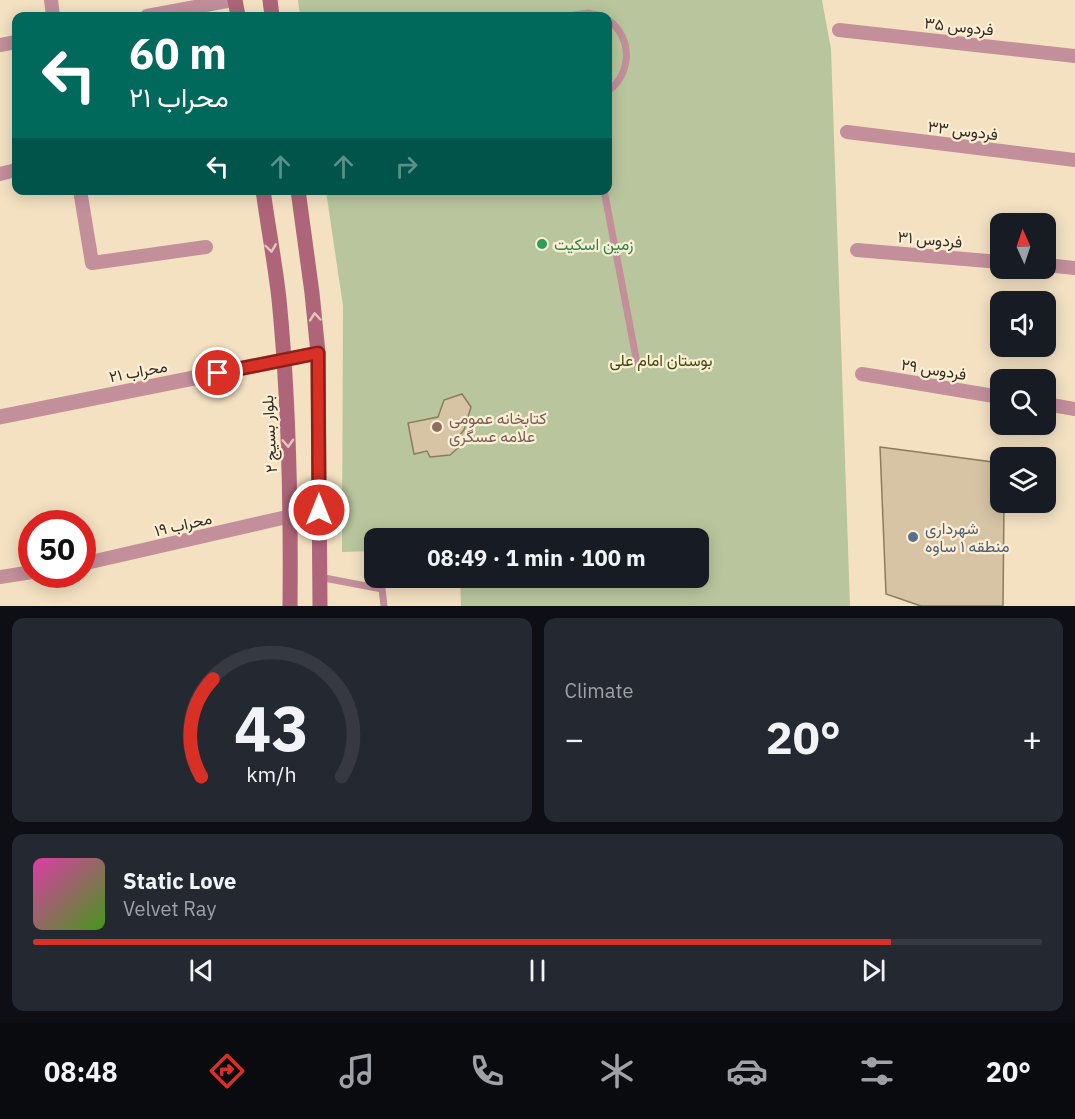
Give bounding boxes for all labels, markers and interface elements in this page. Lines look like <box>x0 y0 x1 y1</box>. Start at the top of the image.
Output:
street label: فردوس ۳۵ <box>923 12 995 41</box>
text: 60 m <box>129 26 227 81</box>
icon: left <box>30 36 108 114</box>
text: محراب ۲۱ <box>129 79 229 114</box>
street label: فردوس ۳۳ <box>927 116 999 145</box>
icon: left <box>201 150 234 183</box>
icon: ahead <box>264 150 297 183</box>
icon: ahead <box>327 150 360 183</box>
icon: right <box>390 150 423 183</box>
north arrow <box>990 213 1056 279</box>
map controls <box>990 213 1056 513</box>
street label: فردوس ۳۱ <box>897 226 963 253</box>
place label: زمین اسکیت <box>554 234 634 255</box>
marker: زمین اسکیت <box>535 237 549 251</box>
one-way arrow <box>265 244 277 253</box>
button: sound <box>990 291 1056 357</box>
one-way arrow <box>309 312 322 321</box>
pin <box>192 347 243 398</box>
park label: بوستان امام علی <box>610 350 712 371</box>
street label: فردوس ۲۹ <box>900 354 968 385</box>
street label: محراب ۲۱ <box>107 356 169 387</box>
icon: arrive <box>201 356 234 389</box>
button: search <box>990 369 1056 435</box>
street label: بلوار بسیج ۲ <box>257 394 283 473</box>
place label: کتابخانه عمومی علامه عسگری <box>449 408 547 447</box>
marker: کتابخانه عمومی علامه عسگری <box>430 420 444 434</box>
one-way arrow <box>281 438 294 447</box>
button: layers <box>990 447 1056 513</box>
position arrow <box>287 478 351 542</box>
street label: محراب ۱۹ <box>152 508 214 541</box>
speed limit sign: 50 <box>18 510 96 588</box>
place label: شهرداری منطقه ۱ ساوه <box>925 518 1010 557</box>
marker: شهرداری منطقه ۱ ساوه <box>906 530 920 544</box>
text: 08:49 · 1 min · 100 m <box>427 543 646 572</box>
text: Climate <box>565 677 633 704</box>
text: 43 <box>234 687 309 768</box>
text: 20° <box>766 708 841 766</box>
text: − <box>565 717 584 760</box>
text: + <box>1022 717 1042 760</box>
text: km/h <box>247 760 297 788</box>
text: Static Love <box>123 866 236 895</box>
text: Velvet Ray <box>123 895 216 922</box>
icon: previous <box>185 954 218 987</box>
icon: pause <box>521 954 554 987</box>
icon: next <box>857 954 890 987</box>
icon: directions <box>206 1050 248 1092</box>
icon: music <box>336 1050 378 1092</box>
icon: phone <box>466 1050 508 1092</box>
icon: climate <box>596 1050 638 1092</box>
icon: car <box>726 1050 768 1092</box>
icon: filters <box>856 1050 898 1092</box>
text: 08:48 <box>44 1054 118 1089</box>
text: 20° <box>986 1054 1031 1089</box>

